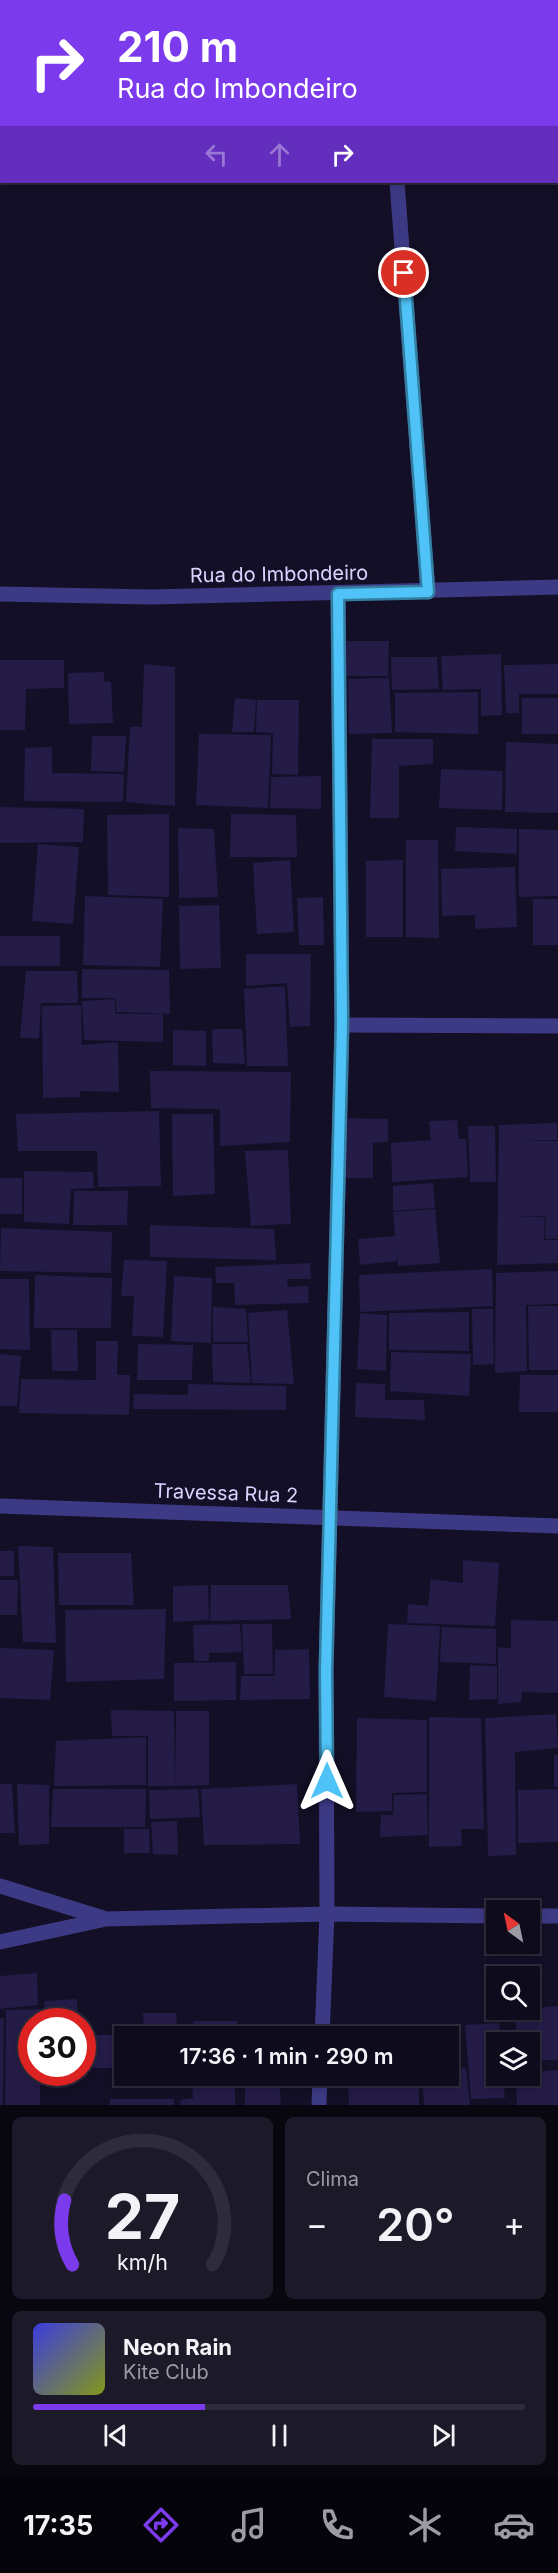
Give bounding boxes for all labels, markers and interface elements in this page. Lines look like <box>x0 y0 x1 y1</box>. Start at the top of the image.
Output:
text: 210 m <box>117 21 238 72</box>
icon: right <box>18 24 96 102</box>
text: Rua do Imbondeiro <box>117 72 358 105</box>
icon: left <box>200 138 233 171</box>
icon: ahead <box>263 138 296 171</box>
icon: right <box>326 138 359 171</box>
pin <box>378 247 429 298</box>
icon: arrive <box>387 256 420 289</box>
street label: Rua do Imbondeiro <box>190 560 368 588</box>
street label: Travessa Rua 2 <box>153 1478 299 1508</box>
position arrow <box>295 1749 359 1813</box>
north arrow <box>486 1900 540 1954</box>
map controls <box>486 1900 540 2086</box>
button: search <box>486 1966 540 2020</box>
speed limit sign: 30 <box>18 2008 96 2086</box>
button: layers <box>486 2032 540 2086</box>
text: 17:36 · 1 min · 290 m <box>179 2043 394 2069</box>
text: Clima <box>306 2167 359 2191</box>
text: 27 <box>105 2179 180 2254</box>
text: 20° <box>376 2197 455 2252</box>
text: − <box>306 2204 328 2244</box>
text: + <box>503 2204 525 2244</box>
text: km/h <box>117 2249 168 2275</box>
text: Neon Rain <box>123 2334 232 2360</box>
text: Kite Club <box>123 2360 209 2384</box>
icon: previous <box>99 2419 132 2452</box>
icon: pause <box>263 2419 296 2452</box>
icon: next <box>427 2419 460 2452</box>
icon: directions <box>140 2504 182 2546</box>
icon: music <box>228 2504 270 2546</box>
icon: phone <box>316 2504 358 2546</box>
icon: climate <box>404 2504 446 2546</box>
icon: car <box>493 2504 535 2546</box>
text: 17:35 <box>23 2509 93 2542</box>

